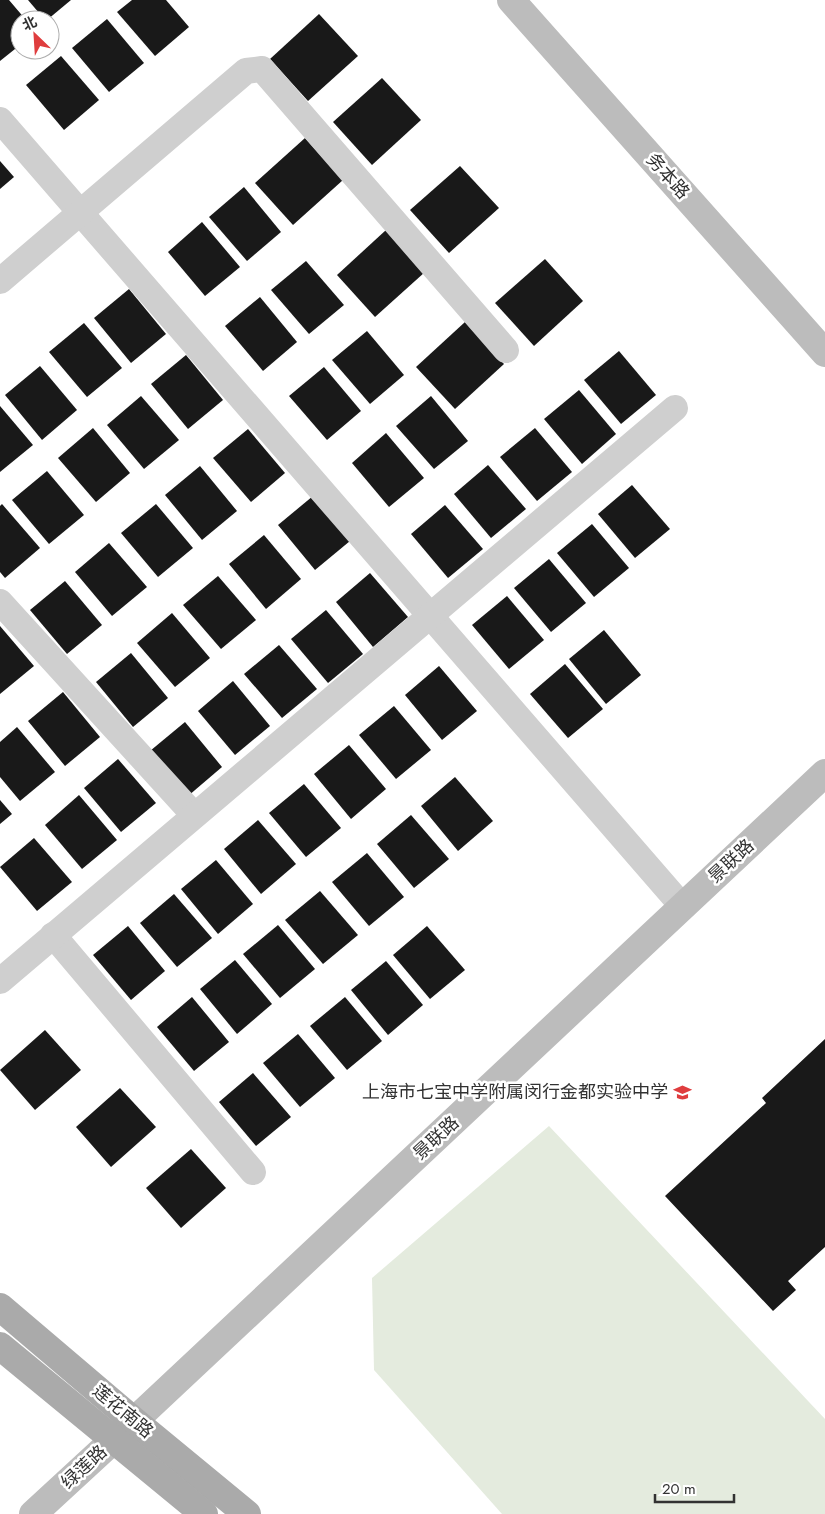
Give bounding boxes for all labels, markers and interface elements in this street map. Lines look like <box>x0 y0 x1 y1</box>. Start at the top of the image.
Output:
north arrow <box>10 10 60 60</box>
text: 北 <box>19 11 40 35</box>
street label: 务本路 <box>640 147 696 205</box>
street label: 景联路 <box>702 833 760 889</box>
place label: 上海市七宝中学附属闵行金都实验中学 <box>362 1079 668 1105</box>
school or university icon: 上海市七宝中学附属闵行金都实验中学 <box>672 1082 692 1102</box>
street label: 景联路 <box>407 1110 465 1166</box>
street label: 莲花南路 <box>87 1378 159 1444</box>
street label: 绿莲路 <box>55 1439 113 1495</box>
scale bar <box>655 1472 734 1504</box>
text: 20 m <box>662 1478 696 1500</box>

